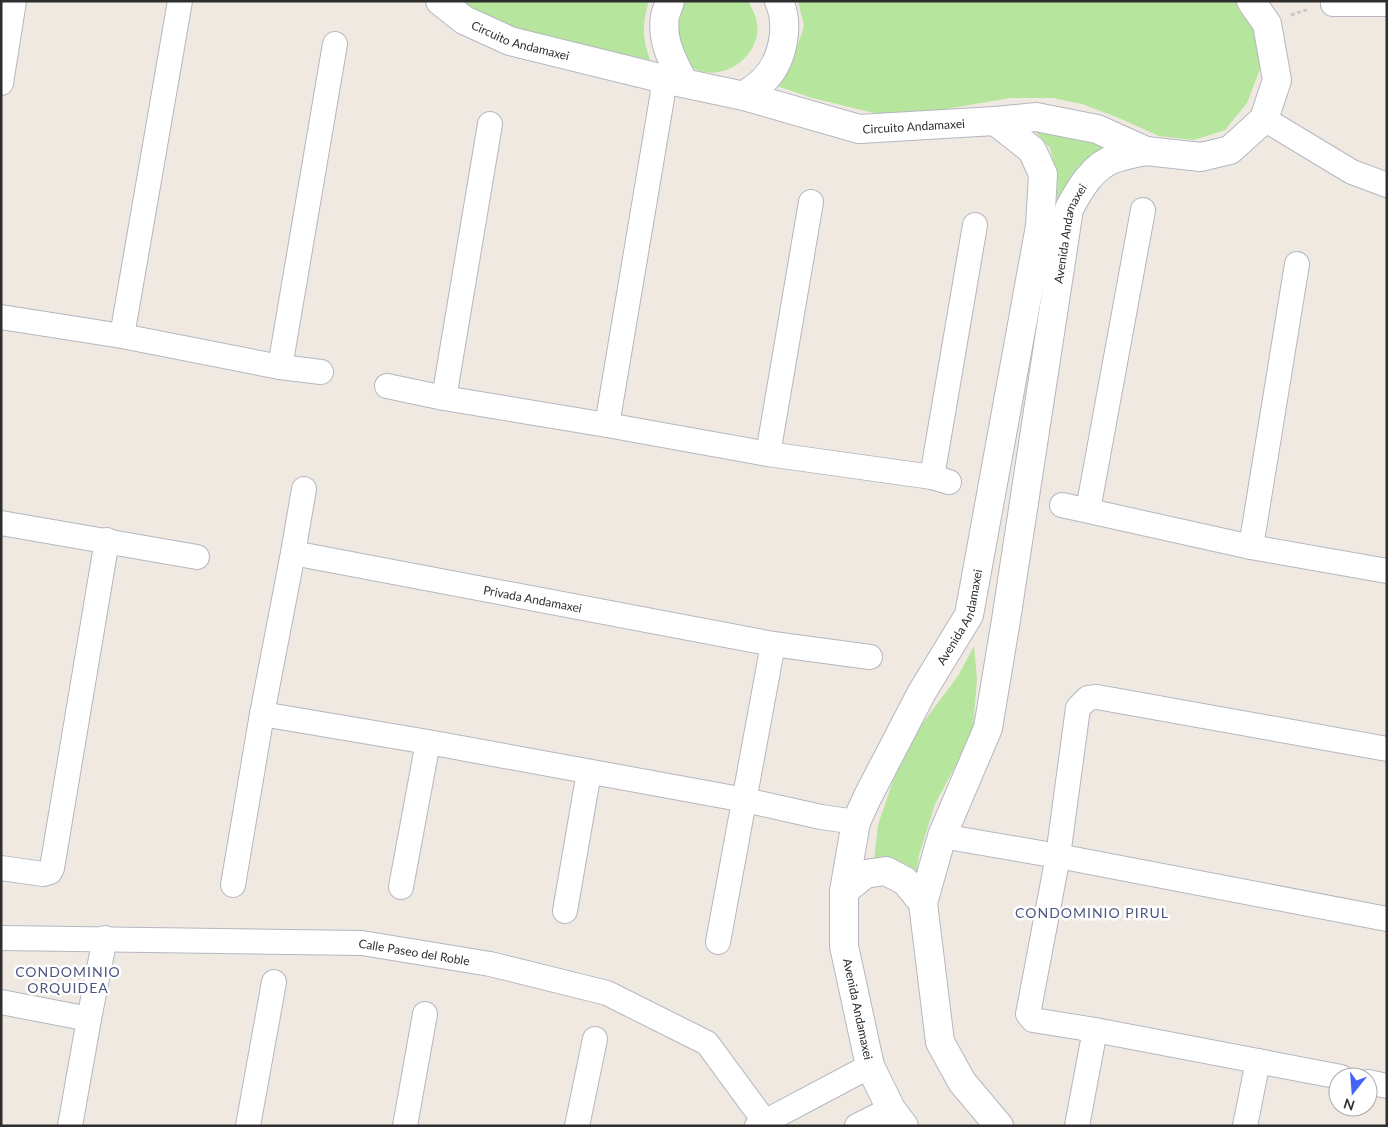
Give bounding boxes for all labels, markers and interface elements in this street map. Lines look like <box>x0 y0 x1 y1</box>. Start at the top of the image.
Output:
street label: Circuito Andamaxei <box>469 17 571 63</box>
street label: Circuito Andamaxei <box>862 115 965 136</box>
street label: Avenida Andamaxei <box>1050 180 1090 284</box>
street label: Avenida Andamaxei <box>933 568 985 667</box>
street label: Privada Andamaxei <box>482 582 583 615</box>
district label: CONDOMINIO PIRUL <box>1015 904 1169 921</box>
street label: Calle Paseo del Roble <box>358 935 471 968</box>
street label: Avenida Andamaxei <box>840 957 876 1061</box>
district label: CONDOMINIO ORQUIDEA <box>15 963 121 996</box>
north arrow <box>1328 1067 1378 1117</box>
text: N <box>1341 1095 1357 1115</box>

